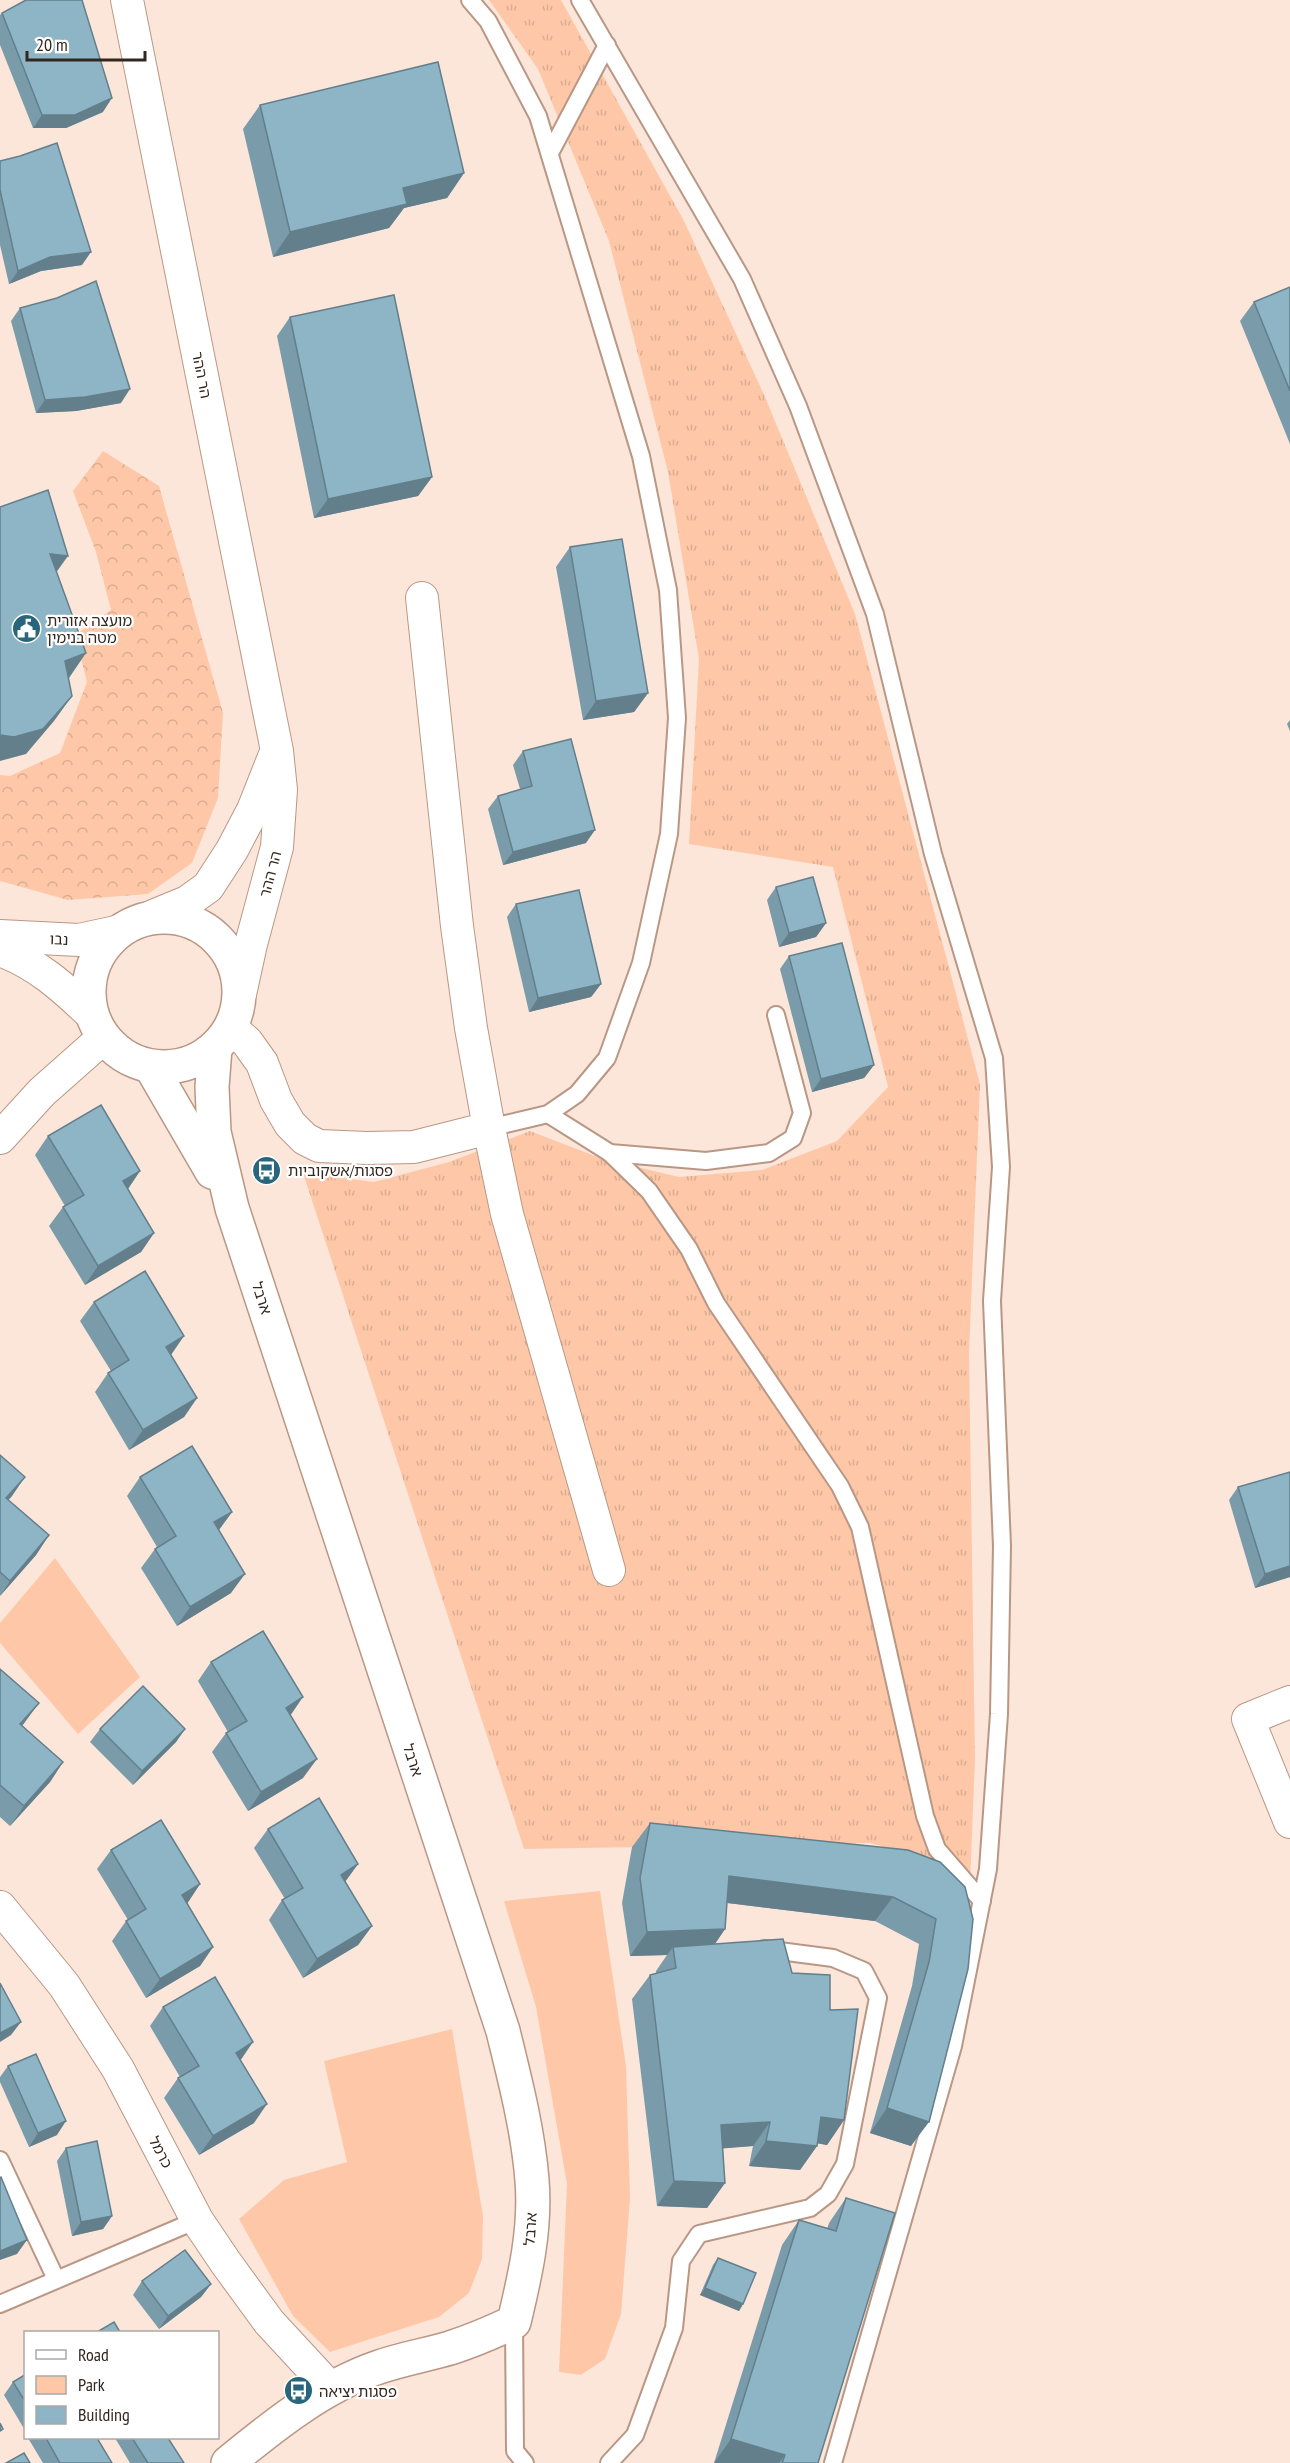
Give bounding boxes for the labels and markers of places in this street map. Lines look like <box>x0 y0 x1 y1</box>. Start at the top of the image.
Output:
place label: מועצה אזורית מטה בנימין <box>47 611 132 647</box>
public building icon: מועצה אזורית מטה בנימין <box>10 613 42 645</box>
bus stop icon: פסגות/אשקוביות <box>251 1154 283 1186</box>
place label: פסגות/אשקוביות <box>288 1161 393 1180</box>
bus stop icon: פסגות יציאה <box>282 2375 314 2407</box>
place label: פסגות יציאה <box>319 2382 397 2401</box>

